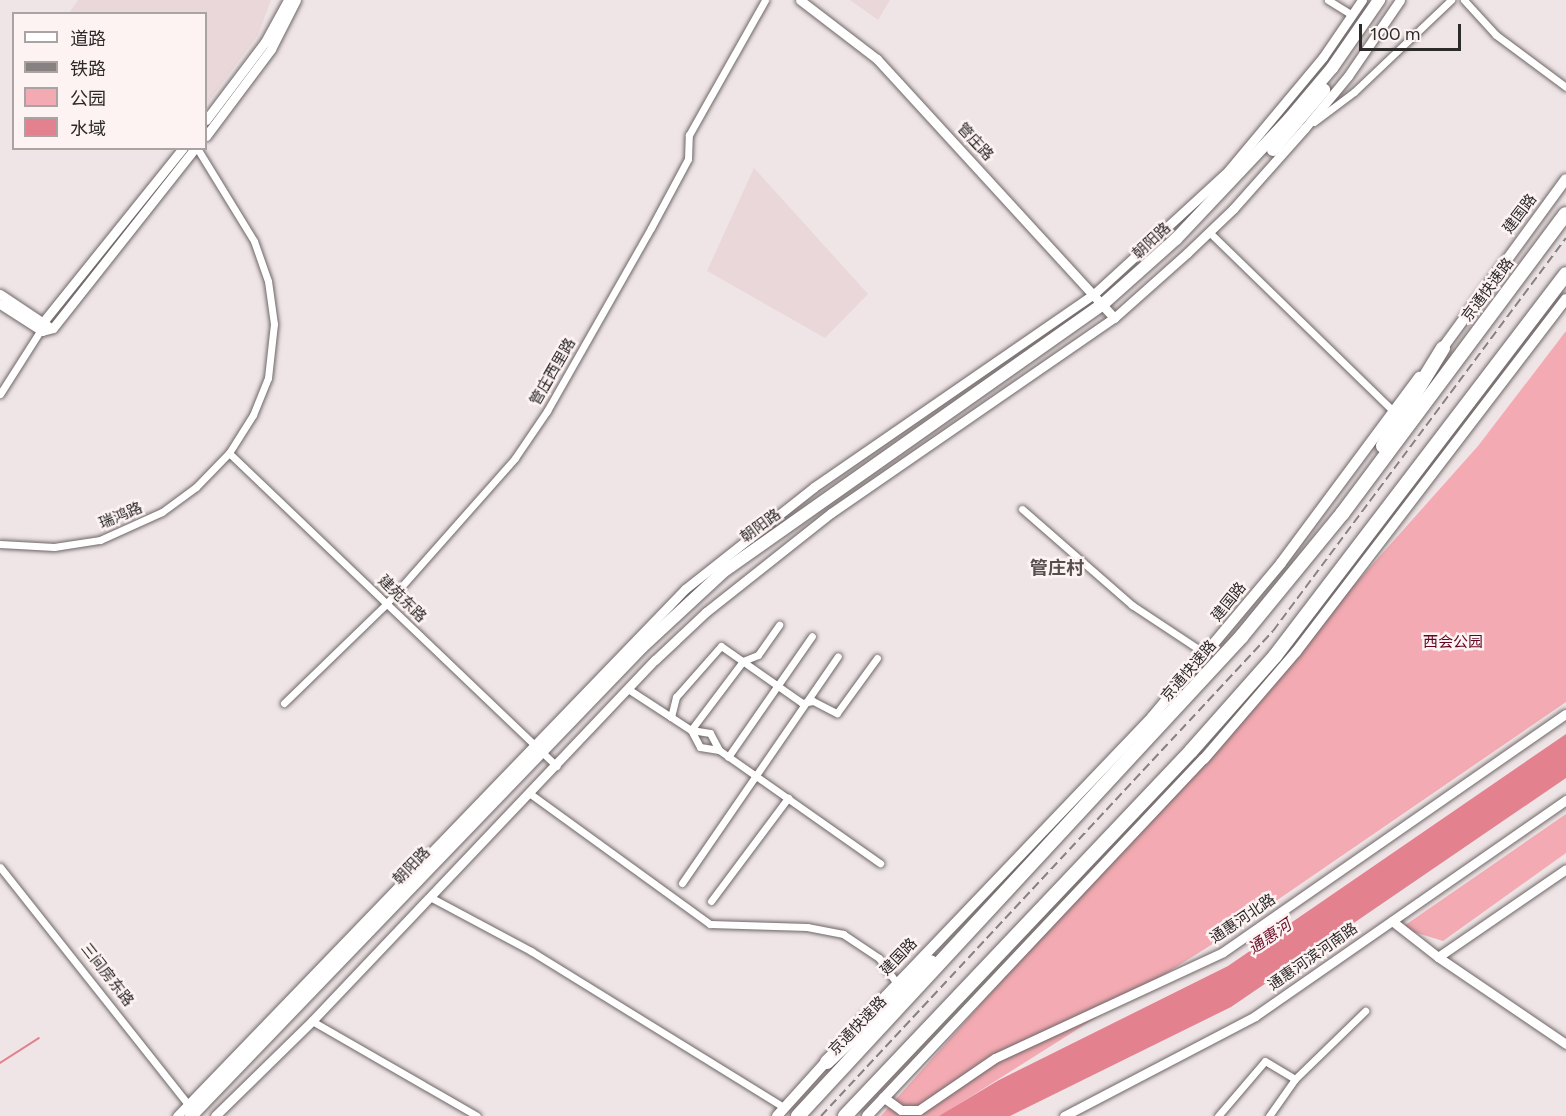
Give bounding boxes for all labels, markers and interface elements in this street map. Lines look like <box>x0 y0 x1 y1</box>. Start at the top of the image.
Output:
legend <box>12 12 207 150</box>
scale bar <box>1362 12 1464 50</box>
text: 100 m <box>1370 23 1420 45</box>
text: 道路 <box>70 28 106 50</box>
text: 铁路 <box>70 58 106 80</box>
text: 公园 <box>70 88 106 110</box>
text: 水域 <box>70 118 106 140</box>
street label: 管庄路 <box>953 119 997 165</box>
street label: 建国路 <box>1499 191 1541 237</box>
street label: 朝阳路 <box>1129 219 1175 263</box>
street label: 京通快速路 <box>1458 255 1518 325</box>
street label: 管庄西里路 <box>526 335 580 409</box>
street label: 瑞鸿路 <box>97 499 145 533</box>
street label: 朝阳路 <box>738 505 784 547</box>
district label: 管庄村 <box>1030 557 1084 579</box>
street label: 建苑东路 <box>374 572 430 626</box>
street label: 建国路 <box>1208 579 1250 625</box>
park label: 西会公园 <box>1423 634 1483 652</box>
street label: 京通快速路 <box>1158 637 1220 705</box>
street label: 朝阳路 <box>390 844 434 888</box>
street label: 通惠河北路 <box>1207 891 1279 947</box>
water label: 通惠河 <box>1245 916 1295 958</box>
street label: 通惠河滨河南路 <box>1265 920 1361 994</box>
street label: 建国路 <box>877 935 921 979</box>
street label: 三间房东路 <box>77 940 137 1010</box>
street label: 京通快速路 <box>825 993 891 1059</box>

